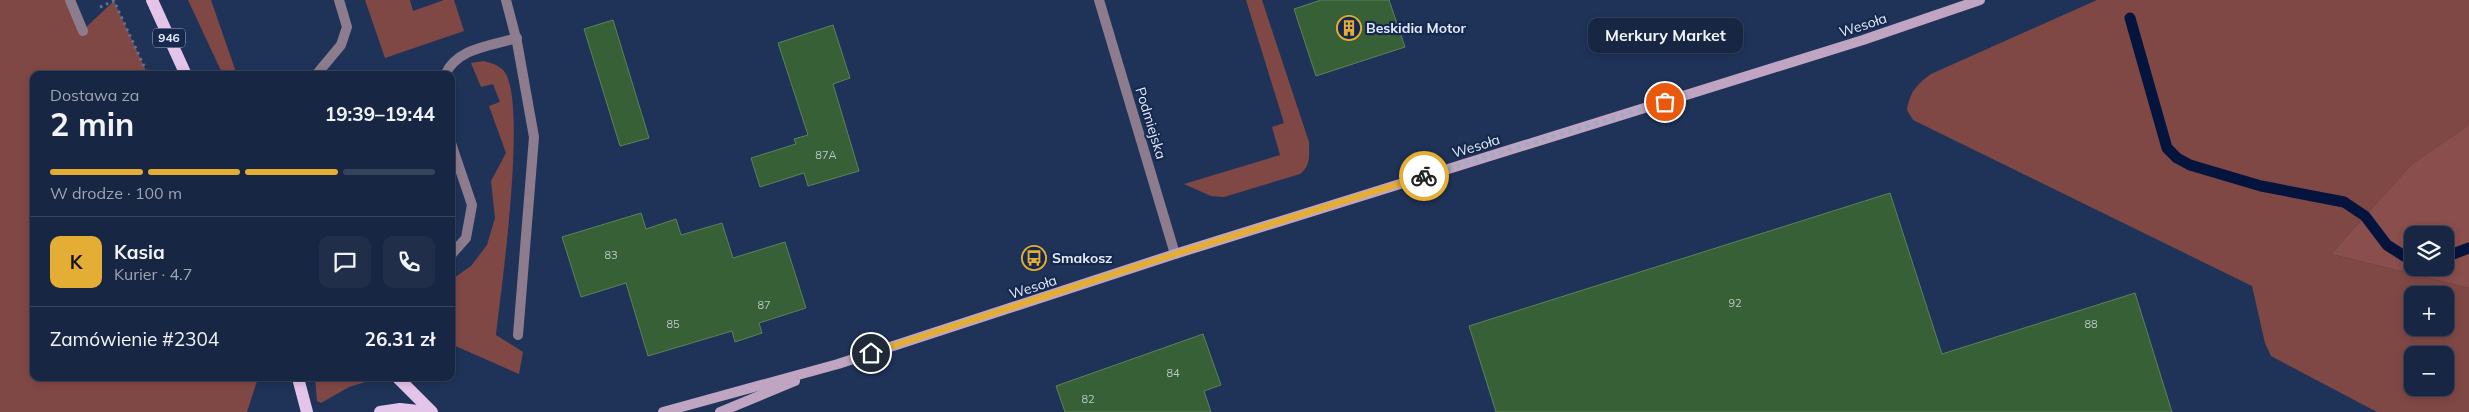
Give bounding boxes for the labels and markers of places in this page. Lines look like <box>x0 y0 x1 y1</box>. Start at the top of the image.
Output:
building icon: Beskidia Motor <box>1336 15 1362 41</box>
callout: Merkury Market <box>1588 17 1742 52</box>
place label: Beskidia Motor <box>1366 19 1466 37</box>
pin <box>1644 81 1686 123</box>
bus stop icon: Smakosz <box>1021 245 1047 271</box>
place label: Smakosz <box>1052 249 1112 267</box>
pin <box>850 332 892 374</box>

